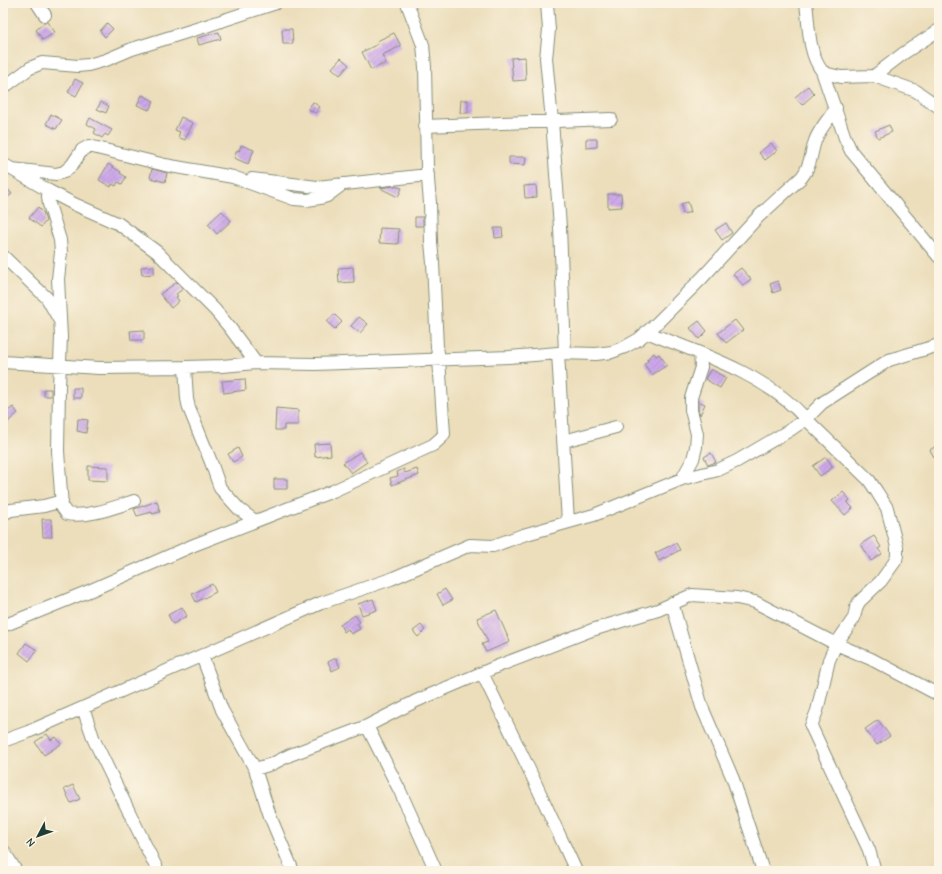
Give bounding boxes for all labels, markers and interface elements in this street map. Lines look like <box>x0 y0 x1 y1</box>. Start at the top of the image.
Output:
north arrow <box>18 816 58 856</box>
text: N <box>24 835 38 849</box>

